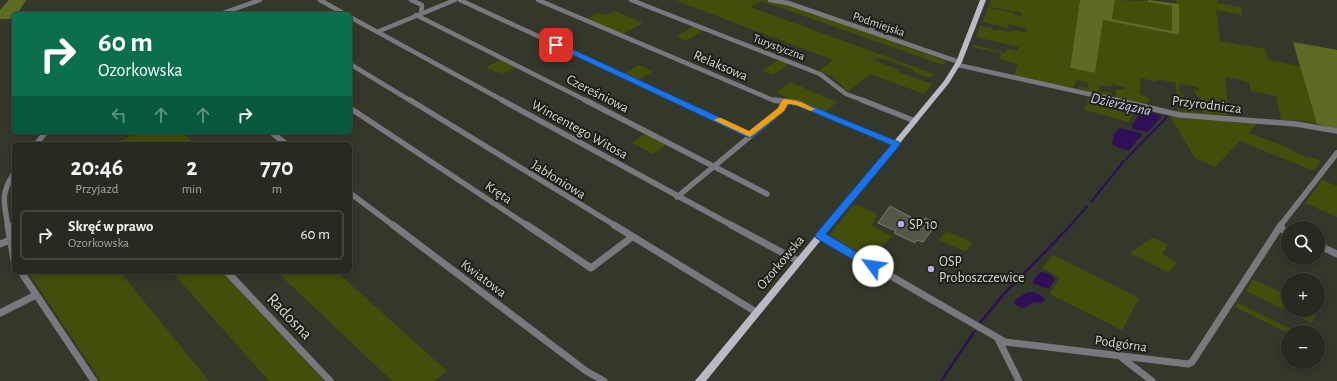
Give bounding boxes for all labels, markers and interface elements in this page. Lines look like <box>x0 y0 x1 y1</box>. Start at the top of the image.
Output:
street label: Podmiejska <box>851 9 907 40</box>
icon: right <box>32 28 84 80</box>
pin <box>539 28 573 62</box>
text: 60 m <box>98 29 153 57</box>
street label: Turystyczna <box>751 32 807 63</box>
icon: arrive <box>545 34 567 56</box>
street label: Relaksowa <box>691 48 750 84</box>
text: Ozorkowska <box>98 62 183 80</box>
street label: Czereśniowa <box>564 72 632 116</box>
water label: Dzierżązna <box>1089 90 1153 119</box>
street label: Przyrodnicza <box>1171 94 1243 116</box>
street label: Wincentego Witosa <box>529 98 630 162</box>
icon: left <box>108 104 130 126</box>
icon: ahead <box>150 104 172 126</box>
icon: ahead <box>192 104 214 126</box>
icon: right <box>234 104 256 126</box>
text: 20:46 <box>70 156 123 180</box>
text: 2 <box>186 156 198 180</box>
text: 770 <box>260 156 294 180</box>
street label: Jabłoniowa <box>529 158 589 202</box>
street label: Kręta <box>482 179 515 207</box>
text: Przyjazd <box>75 183 118 196</box>
text: min <box>182 183 202 196</box>
text: m <box>272 183 282 196</box>
place label: SP 10 <box>909 218 937 232</box>
text: Skręć w prawo <box>68 219 153 234</box>
marker: SP 10 <box>896 219 906 229</box>
map controls <box>1281 221 1325 369</box>
button: search <box>1281 221 1325 265</box>
icon: right <box>34 224 56 246</box>
text: 60 m <box>301 227 330 242</box>
street label: Ozorkowska <box>754 233 808 292</box>
text: Ozorkowska <box>68 237 129 250</box>
position arrow <box>852 245 894 287</box>
place label: OSP Proboszczewice <box>939 255 1024 285</box>
street label: Kwiatowa <box>458 257 509 301</box>
marker: OSP Proboszczewice <box>926 264 936 274</box>
button: + <box>1281 273 1325 317</box>
street label: Radosna <box>264 290 316 343</box>
button: − <box>1281 325 1325 369</box>
street label: Podgórna <box>1094 333 1148 355</box>

